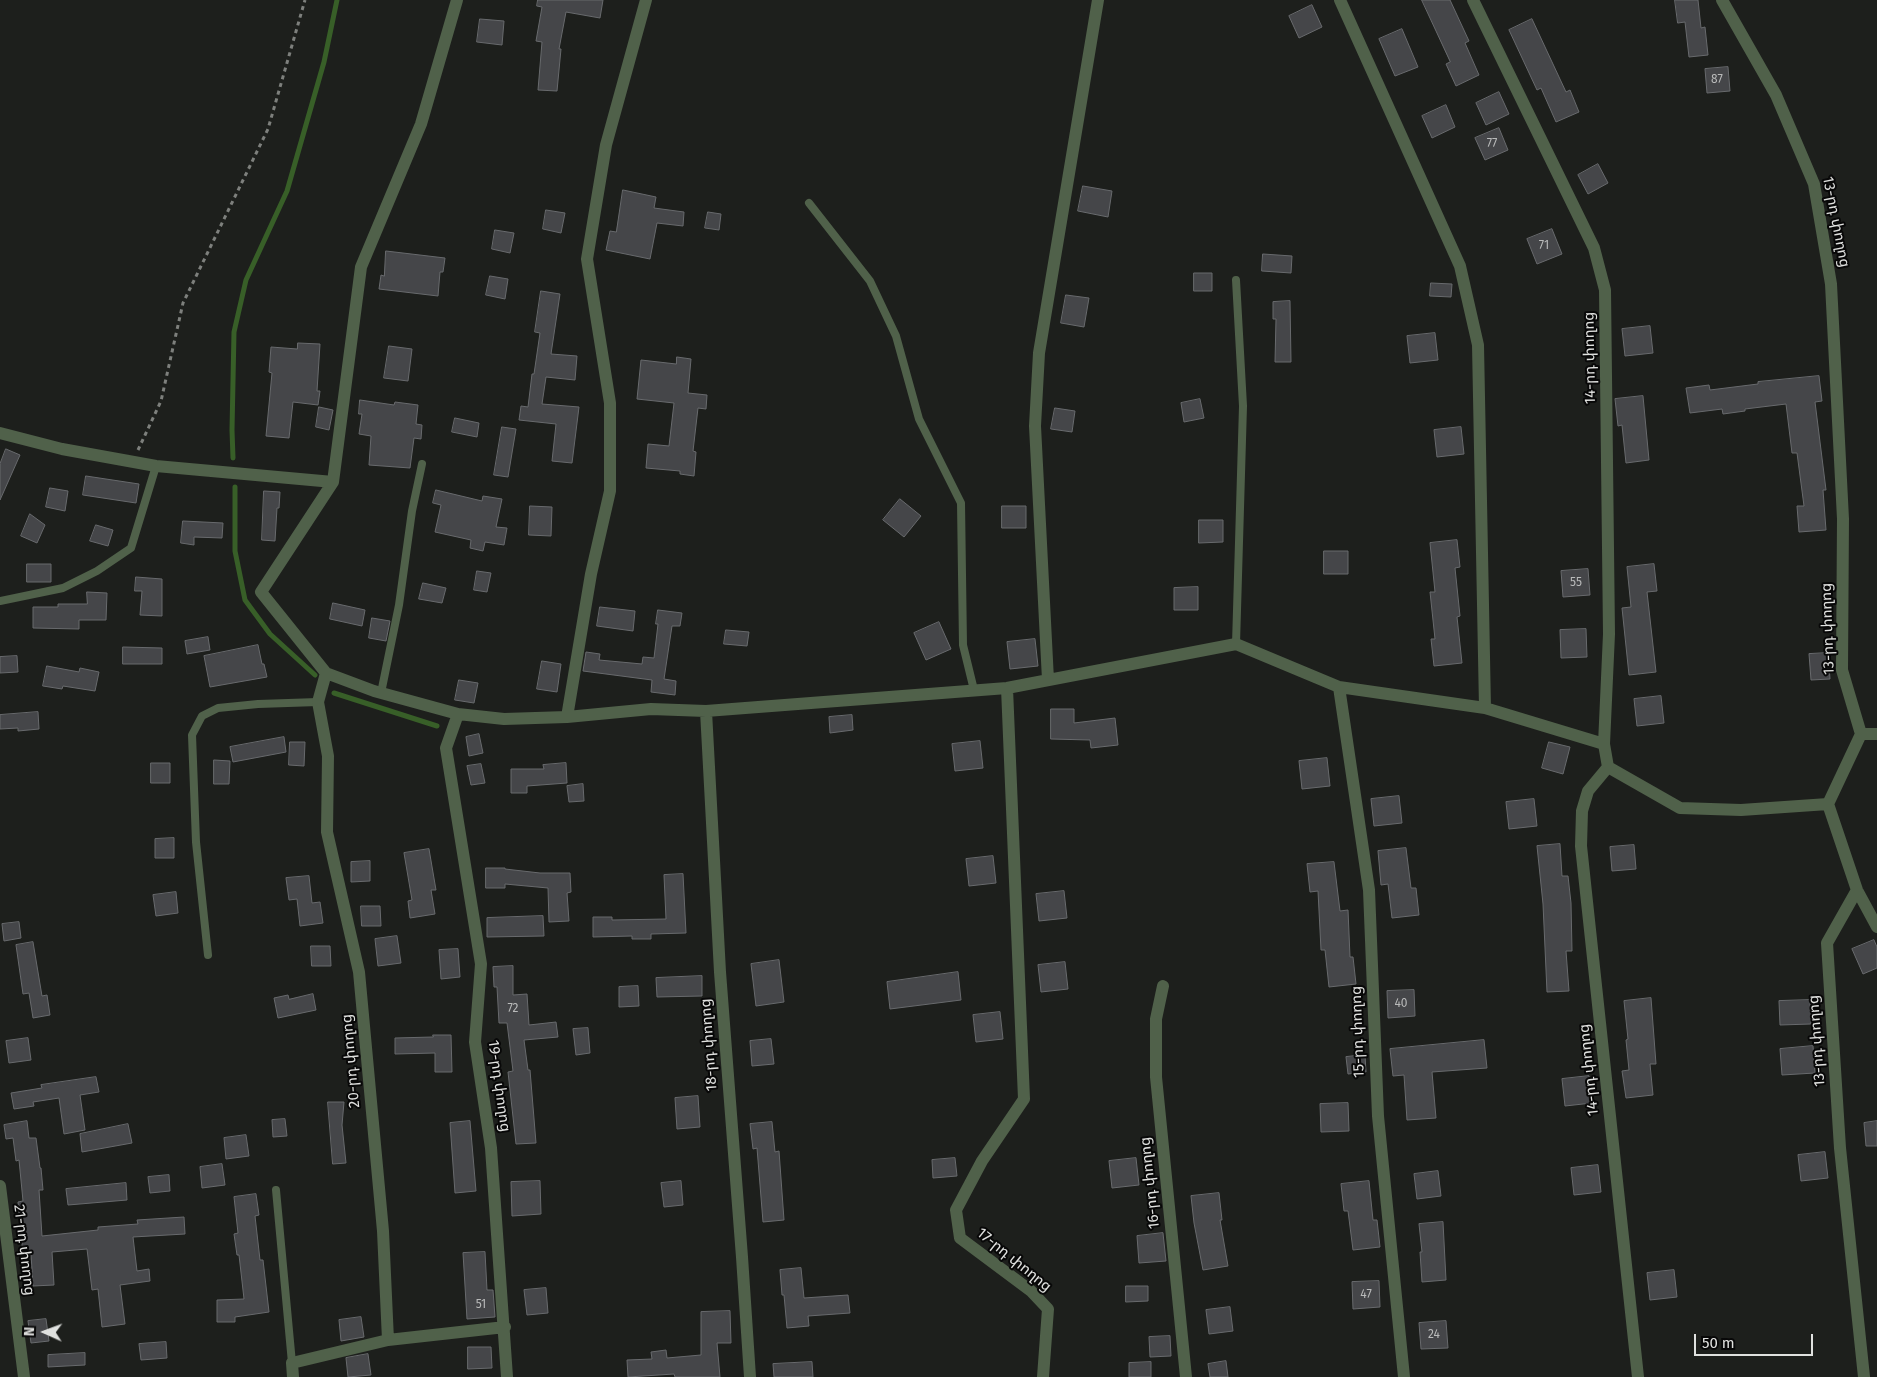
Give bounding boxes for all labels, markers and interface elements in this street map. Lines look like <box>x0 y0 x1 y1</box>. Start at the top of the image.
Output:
house number: 87 <box>1711 73 1723 87</box>
house number: 77 <box>1487 137 1497 151</box>
street label: 13-րդ փողոց <box>1818 175 1854 269</box>
house number: 71 <box>1539 239 1549 253</box>
street label: 14-րդ փողոց <box>1580 312 1600 404</box>
house number: 55 <box>1570 576 1582 590</box>
street label: 13-րդ փողոց <box>1817 583 1839 675</box>
street label: 15-րդ փողոց <box>1347 986 1369 1078</box>
street label: 13-րդ փողոց <box>1805 994 1829 1088</box>
house number: 40 <box>1394 997 1408 1011</box>
street label: 18-րդ փողոց <box>697 998 721 1092</box>
house number: 72 <box>507 1002 519 1016</box>
street label: 20-րդ փողոց <box>338 1013 364 1109</box>
street label: 14-րդ փողոց <box>1575 1023 1603 1117</box>
street label: 19-րդ փողոց <box>484 1039 514 1133</box>
street label: 16-րդ փողոց <box>1136 1136 1164 1230</box>
street label: 21-րդ փողոց <box>9 1203 39 1297</box>
street label: 17-րդ փողոց <box>973 1224 1055 1296</box>
house number: 47 <box>1360 1288 1372 1302</box>
house number: 51 <box>476 1298 486 1312</box>
north arrow <box>20 1307 70 1357</box>
scale bar <box>1697 1324 1816 1356</box>
text: N <box>21 1327 38 1336</box>
house number: 24 <box>1428 1328 1440 1342</box>
text: 50 m <box>1702 1334 1735 1352</box>

